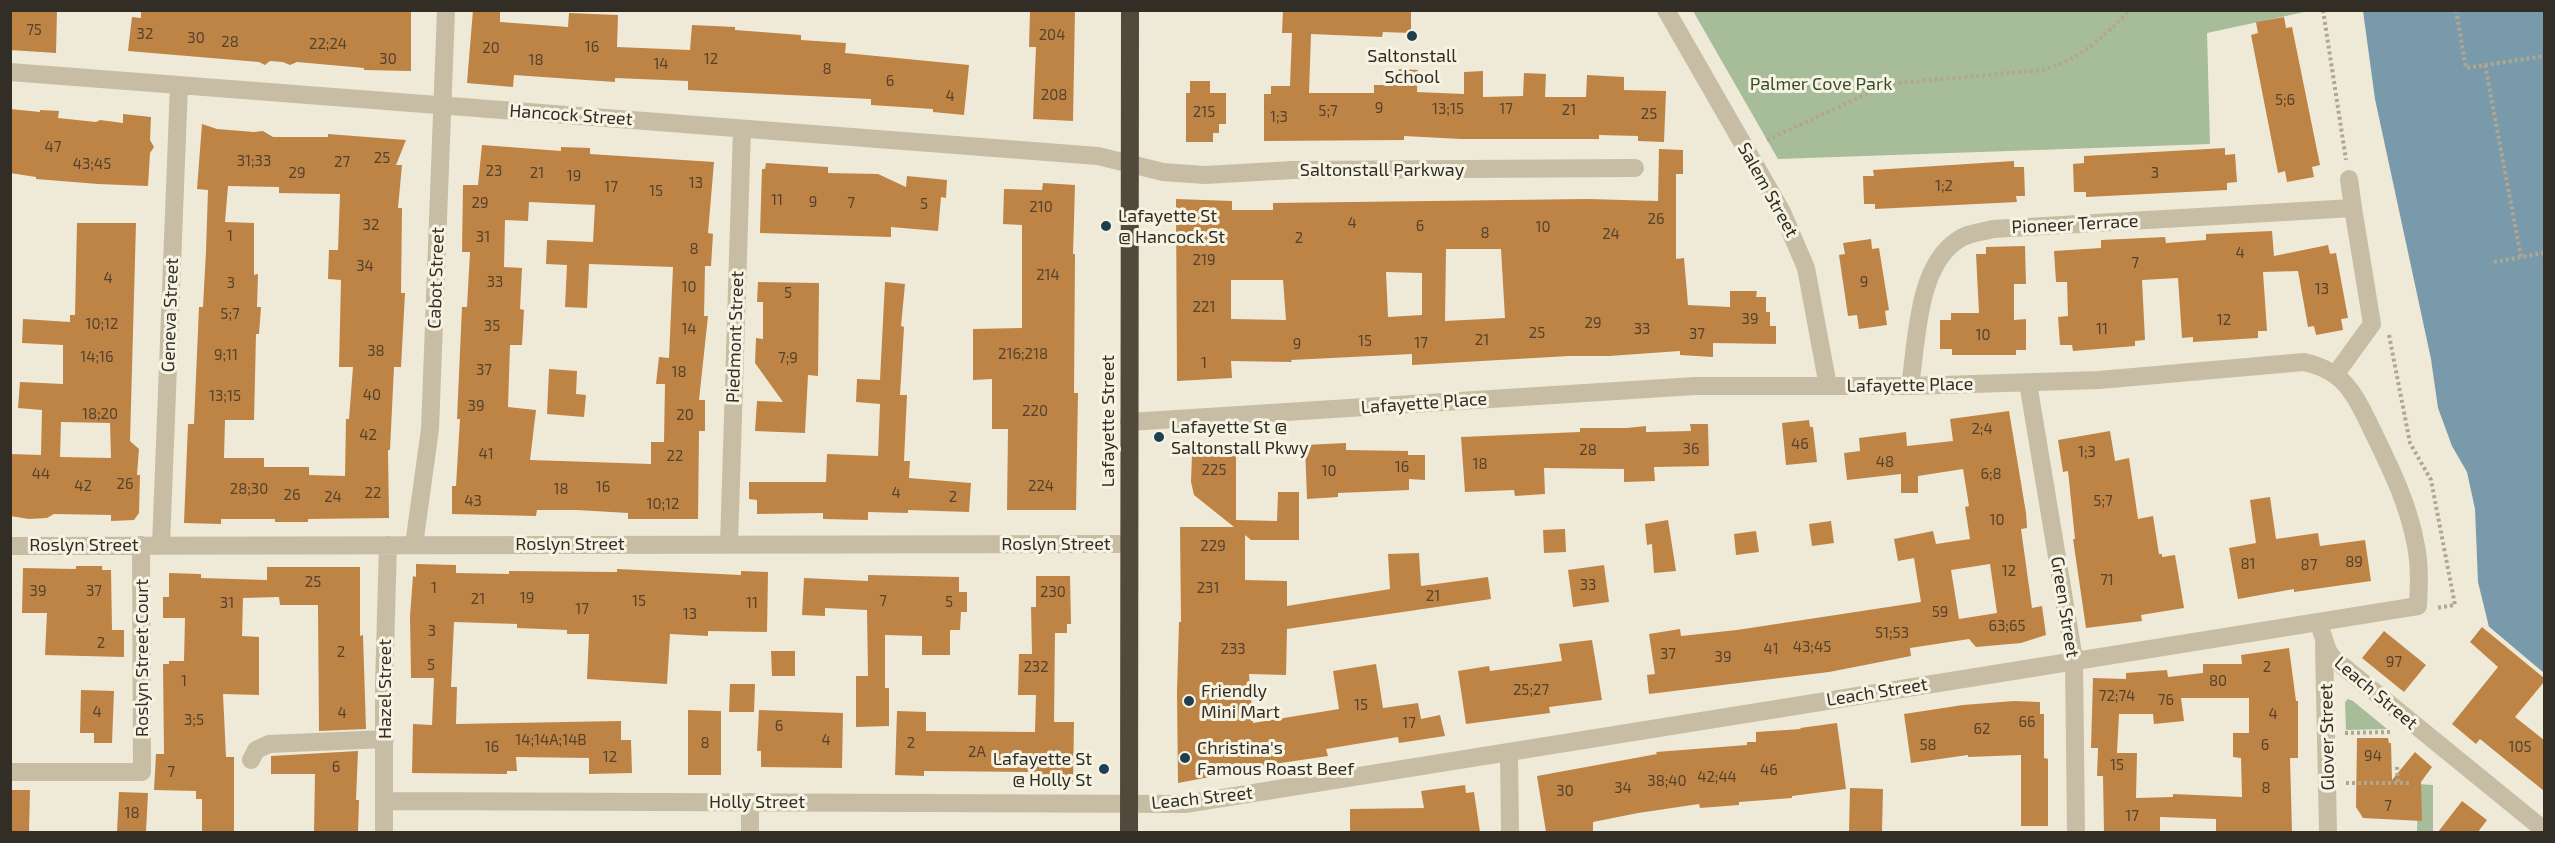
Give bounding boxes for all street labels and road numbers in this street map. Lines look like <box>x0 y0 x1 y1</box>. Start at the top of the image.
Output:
street label: Hancock Street <box>509 100 633 130</box>
street label: Salem Street <box>1733 139 1803 241</box>
street label: Saltonstall Parkway <box>1300 159 1464 181</box>
street label: Pioneer Terrace <box>2011 210 2139 238</box>
street label: Cabot Street <box>423 227 449 329</box>
street label: Geneva Street <box>157 257 183 373</box>
street label: Piedmont Street <box>722 270 748 404</box>
street label: Lafayette Street <box>1097 355 1119 487</box>
street label: Lafayette Place <box>1847 373 1973 397</box>
street label: Lafayette Place <box>1360 388 1488 418</box>
street label: Roslyn Street <box>515 533 625 555</box>
street label: Roslyn Street <box>1001 533 1111 555</box>
street label: Roslyn Street <box>29 534 139 556</box>
street label: Green Street <box>2046 555 2084 659</box>
street label: Roslyn Street Court <box>131 579 153 737</box>
street label: Hazel Street <box>374 639 396 739</box>
street label: Leach Street <box>2330 652 2422 734</box>
street label: Leach Street <box>1825 673 1929 711</box>
street label: Glover Street <box>2315 683 2339 791</box>
street label: Leach Street <box>1150 782 1254 814</box>
street label: Holly Street <box>709 791 805 813</box>

